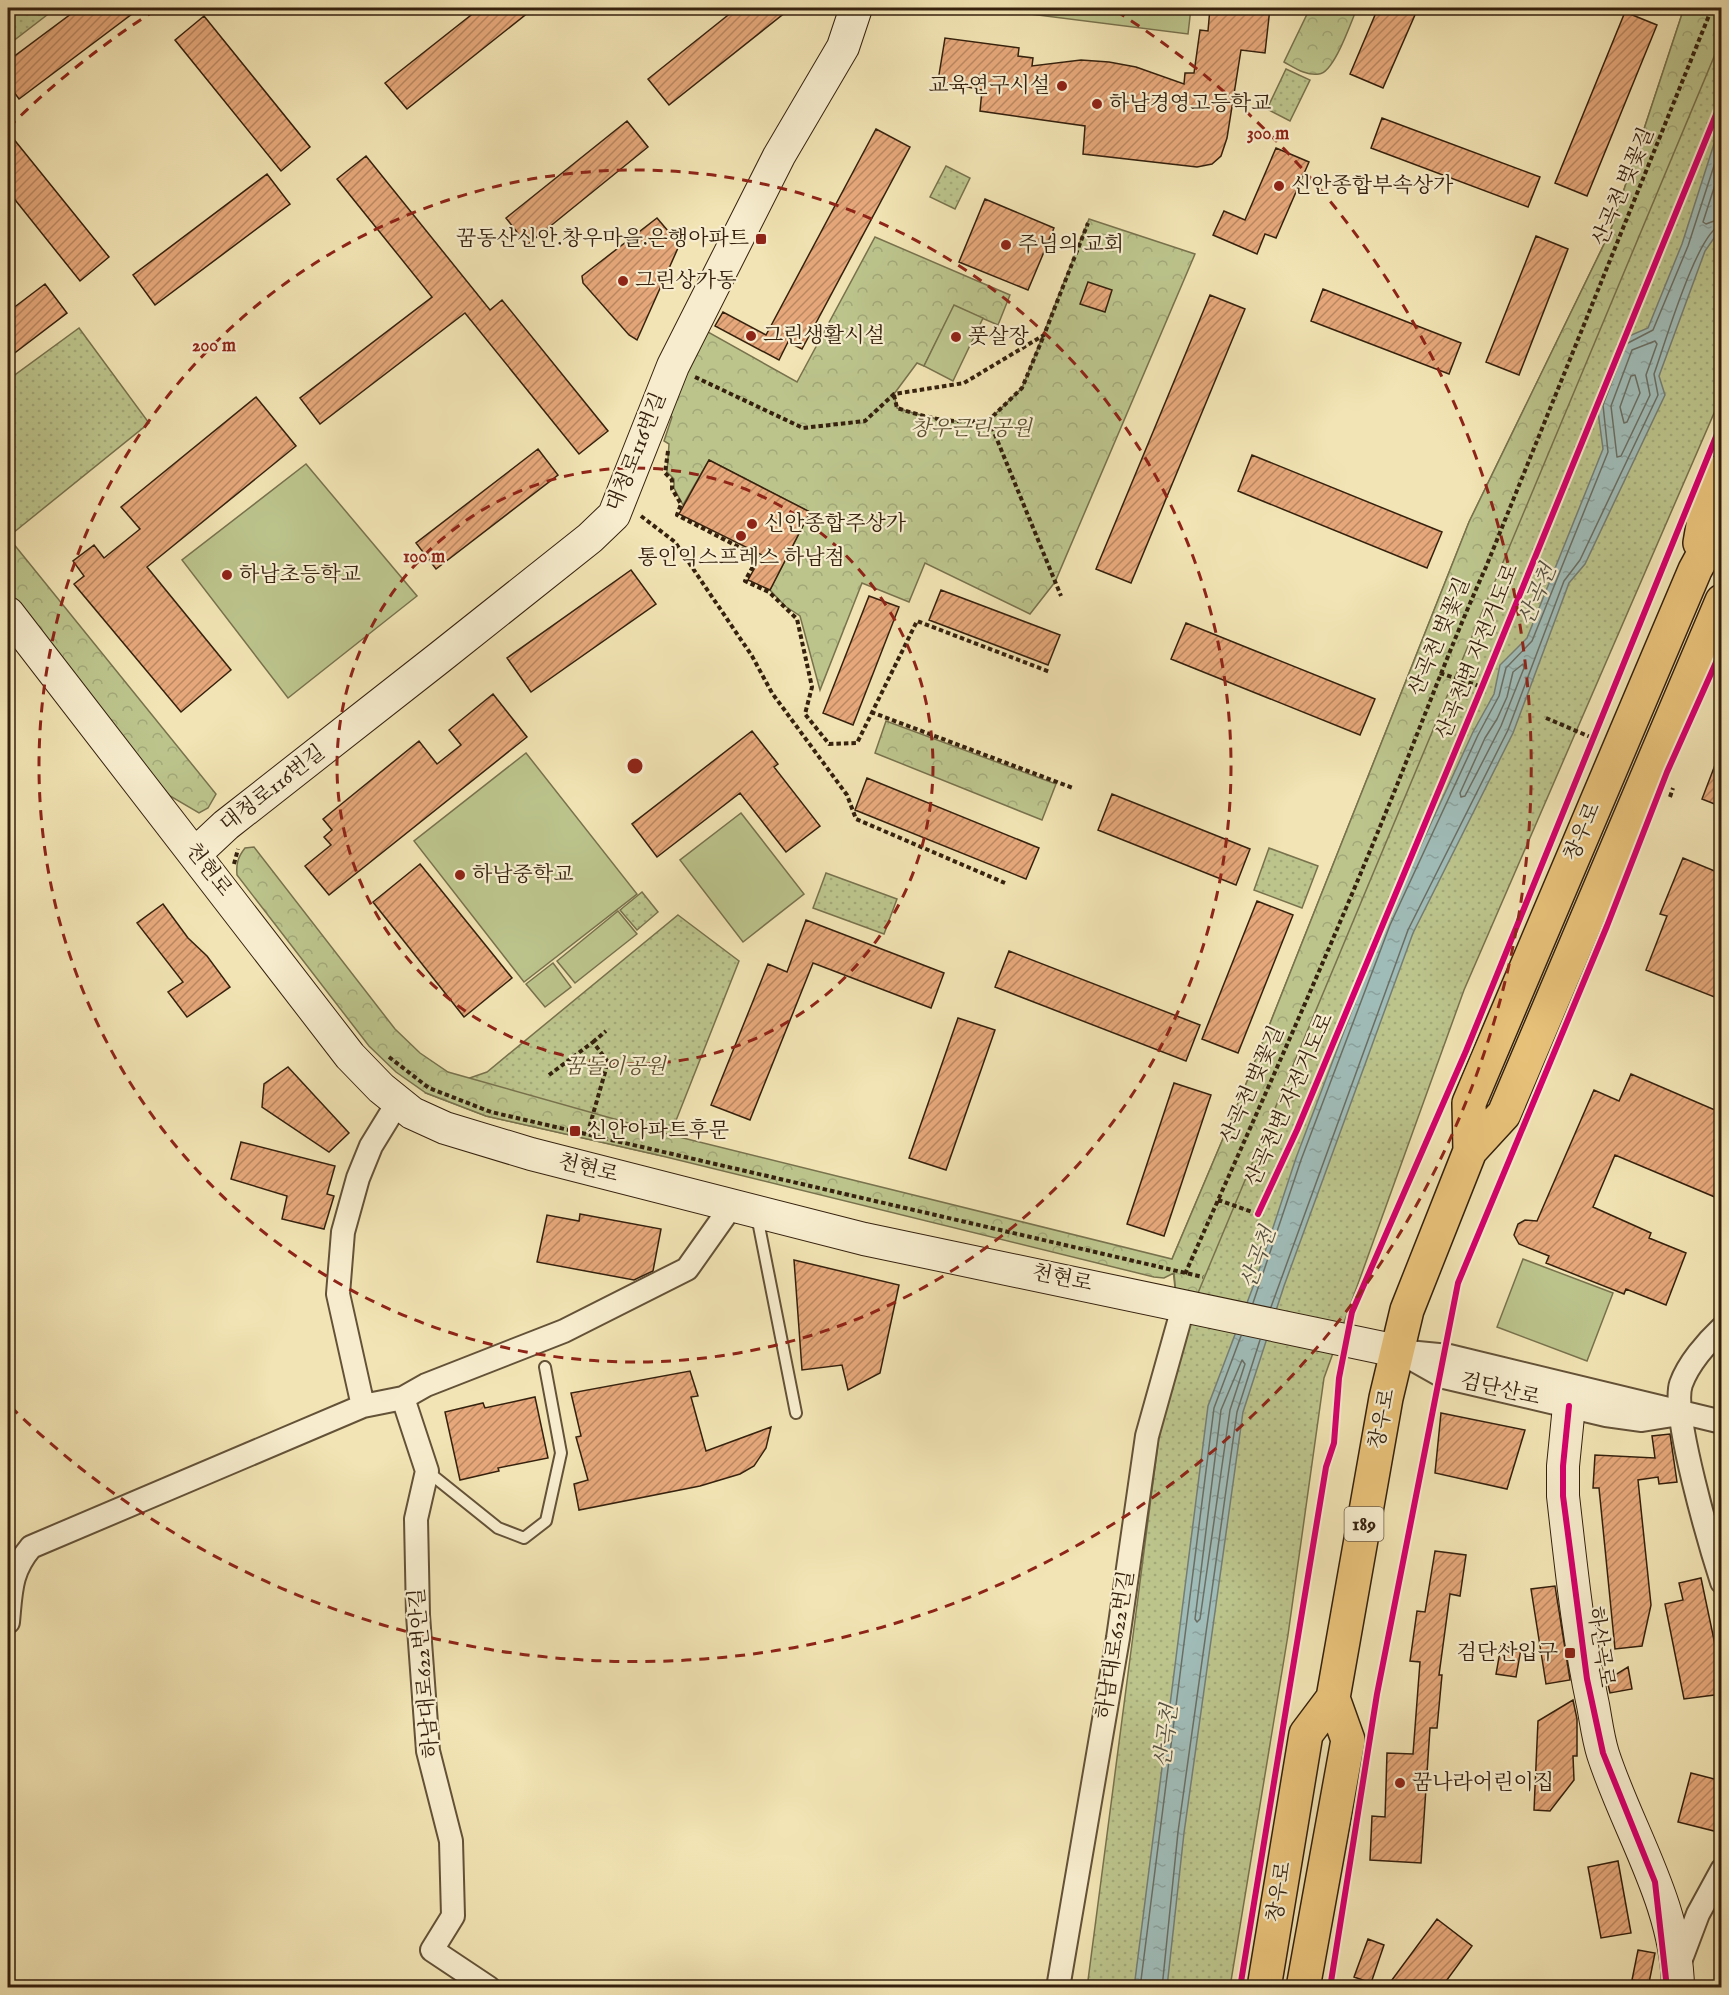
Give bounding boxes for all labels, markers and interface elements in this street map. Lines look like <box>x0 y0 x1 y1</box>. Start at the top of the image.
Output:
place label: 교육연구시설 <box>928 73 1050 100</box>
marker: 교육연구시설 <box>1055 79 1069 93</box>
place label: 하남경영고등학교 <box>1109 91 1271 118</box>
marker: 하남경영고등학교 <box>1090 97 1104 111</box>
text: 300 m <box>1247 123 1289 146</box>
street label: 산곡천 벚꽃길 <box>1587 124 1661 250</box>
place label: 신안종합부속상가 <box>1291 173 1454 200</box>
marker: 신안종합부속상가 <box>1272 179 1286 193</box>
place label: 꿈동산신안.창우마을.은행아파트 <box>456 226 749 253</box>
marker: 꿈동산신안.창우마을.은행아파트 <box>754 232 768 246</box>
place label: 주님의 교회 <box>1018 232 1124 259</box>
marker: 주님의 교회 <box>999 238 1013 252</box>
place label: 그린상가동 <box>635 268 736 295</box>
marker: 그린상가동 <box>616 274 630 288</box>
place label: 그린생활시설 <box>763 323 885 350</box>
place label: 풋살장 <box>968 324 1030 351</box>
marker: 그린생활시설 <box>744 329 758 343</box>
marker: 풋살장 <box>949 330 963 344</box>
text: 200 m <box>192 335 236 358</box>
street label: 대청로116번길 <box>601 389 673 515</box>
park label: 창우근린공원 <box>910 416 1034 443</box>
place label: 신안종합주상가 <box>764 511 907 538</box>
marker: 신안종합주상가 <box>745 517 759 531</box>
marker: 통인익스프레스 하남점 <box>734 529 748 543</box>
place label: 통인익스프레스 하남점 <box>637 545 845 572</box>
text: 100 m <box>403 546 445 569</box>
water label: 산곡천 <box>1513 559 1564 630</box>
street label: 산곡천변 자전거도로 <box>1430 560 1526 744</box>
place label: 하남초등학교 <box>239 562 361 589</box>
marker: 하남초등학교 <box>220 568 234 582</box>
street label: 산곡천 벚꽃길 <box>1403 574 1477 700</box>
street label: 대청로116번길 <box>215 740 331 838</box>
centre of rings <box>625 756 645 776</box>
street label: 창우로 <box>1559 799 1607 865</box>
street label: 천현로 <box>179 838 237 902</box>
place label: 하남중학교 <box>472 862 573 889</box>
marker: 하남중학교 <box>453 868 467 882</box>
street label: 산곡천변 자전거도로 <box>1240 1009 1340 1191</box>
street label: 산곡천 벚꽃길 <box>1215 1022 1291 1148</box>
park label: 꿈돌이공원 <box>564 1054 667 1081</box>
place label: 신안아파트후문 <box>587 1118 729 1145</box>
marker: 신안아파트후문 <box>568 1124 582 1138</box>
street label: 천현로 <box>555 1149 621 1189</box>
water label: 산곡천 <box>1235 1222 1284 1293</box>
street label: 천현로 <box>1029 1259 1095 1299</box>
street label: 검단산로 <box>1457 1368 1543 1412</box>
street label: 창우로 <box>1364 1387 1402 1451</box>
road number: 189 <box>1344 1507 1384 1541</box>
street label: 하남대로622번길 <box>1091 1569 1141 1721</box>
street label: 하남대로622번안길 <box>404 1587 446 1759</box>
street label: 하산곡로 <box>1580 1605 1620 1689</box>
place label: 검단산입구 <box>1457 1640 1558 1667</box>
marker: 검단산입구 <box>1563 1646 1577 1660</box>
water label: 산곡천 <box>1149 1701 1185 1769</box>
place label: 꿈나라어린이집 <box>1412 1770 1554 1797</box>
marker: 꿈나라어린이집 <box>1393 1776 1407 1790</box>
street label: 창우로 <box>1262 1860 1298 1924</box>

